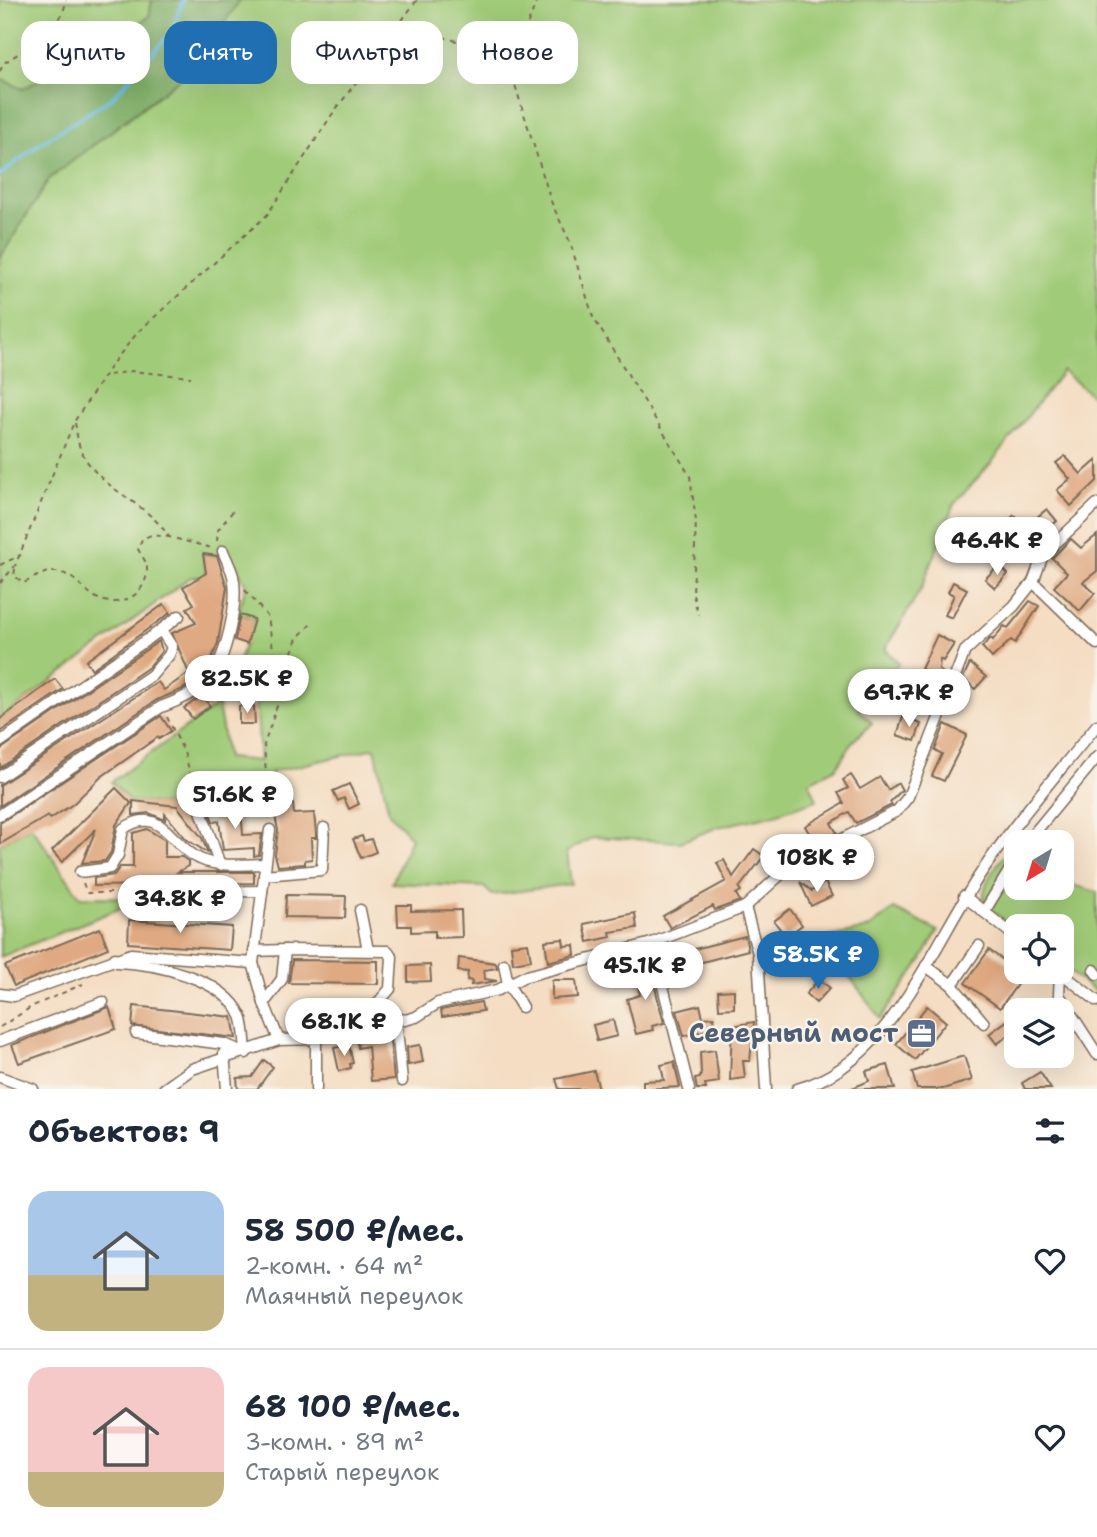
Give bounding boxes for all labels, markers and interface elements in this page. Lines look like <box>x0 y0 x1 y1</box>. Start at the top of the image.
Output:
chip: Купить <box>21 21 150 84</box>
chip: Снять <box>164 21 277 84</box>
chip: Фильтры <box>291 21 443 84</box>
chip: Новое <box>457 21 578 84</box>
pin: 46.4K ₽ <box>932 518 1062 577</box>
text: 46.4K ₽ <box>951 525 1043 555</box>
pin: 82.5K ₽ <box>182 656 312 715</box>
text: 82.5K ₽ <box>201 663 293 693</box>
pin: 69.7K ₽ <box>844 670 974 729</box>
text: 69.7K ₽ <box>864 677 954 707</box>
pin: 51.6K ₽ <box>170 772 300 831</box>
text: 51.6K ₽ <box>193 779 277 809</box>
north arrow <box>1004 830 1074 900</box>
map controls <box>1004 830 1074 1068</box>
pin: 108K ₽ <box>760 834 874 894</box>
text: 108K ₽ <box>776 842 858 872</box>
pin: 34.8K ₽ <box>115 876 245 935</box>
text: 34.8K ₽ <box>134 883 226 913</box>
button: locate <box>1004 914 1074 984</box>
pin: 58.5K ₽ <box>753 932 883 991</box>
text: 58.5K ₽ <box>773 939 863 969</box>
pin: 45.1K ₽ <box>580 942 710 1002</box>
text: 45.1K ₽ <box>603 950 687 980</box>
pin: 68.1K ₽ <box>279 998 409 1058</box>
button: layers <box>1004 998 1074 1068</box>
text: 68.1K ₽ <box>301 1006 387 1036</box>
place label: Северный мост <box>689 1015 898 1050</box>
office icon: Северный мост <box>904 1016 938 1050</box>
text: Объектов: 9 <box>28 1111 220 1152</box>
icon: filters <box>1031 1112 1069 1150</box>
text: 58 500 ₽/мес. <box>245 1210 464 1251</box>
icon: home <box>84 1219 168 1303</box>
icon: heart <box>1031 1242 1069 1280</box>
text: 2-комн. · 64 m² <box>245 1251 423 1281</box>
text: Маячный переулок <box>245 1281 463 1311</box>
text: 68 100 ₽/мес. <box>245 1386 461 1427</box>
icon: home <box>84 1395 168 1479</box>
icon: heart <box>1031 1418 1069 1456</box>
text: 3-комн. · 89 m² <box>245 1427 424 1457</box>
text: Старый переулок <box>245 1457 439 1487</box>

